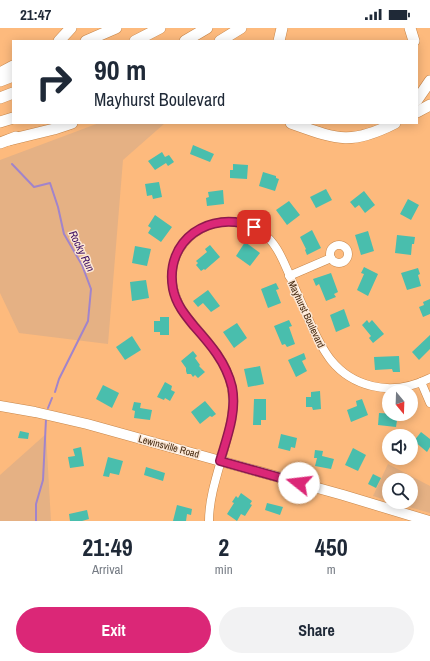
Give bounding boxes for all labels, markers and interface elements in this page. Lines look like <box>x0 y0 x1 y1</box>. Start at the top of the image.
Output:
text: 21:47 <box>20 4 51 25</box>
text: 90 m <box>94 51 146 89</box>
icon: right <box>28 56 80 108</box>
text: Mayhurst Boulevard <box>94 87 225 112</box>
pin <box>237 210 271 244</box>
icon: arrive <box>243 216 265 238</box>
water label: Rocky Run <box>66 228 98 274</box>
street label: Mayhurst Boulevard <box>285 278 328 350</box>
north arrow <box>382 385 418 421</box>
map controls <box>382 385 418 509</box>
button: sound <box>382 429 418 465</box>
street label: Lewinsville Road <box>137 432 201 461</box>
position arrow <box>278 462 320 504</box>
button: search <box>382 473 418 509</box>
text: 21:49 <box>82 531 133 563</box>
text: 2 <box>218 531 229 563</box>
text: 450 <box>315 531 348 563</box>
text: Arrival <box>92 561 123 578</box>
text: min <box>215 561 233 578</box>
text: m <box>327 561 336 578</box>
button: Exit <box>16 607 211 653</box>
button: Share <box>219 607 414 653</box>

